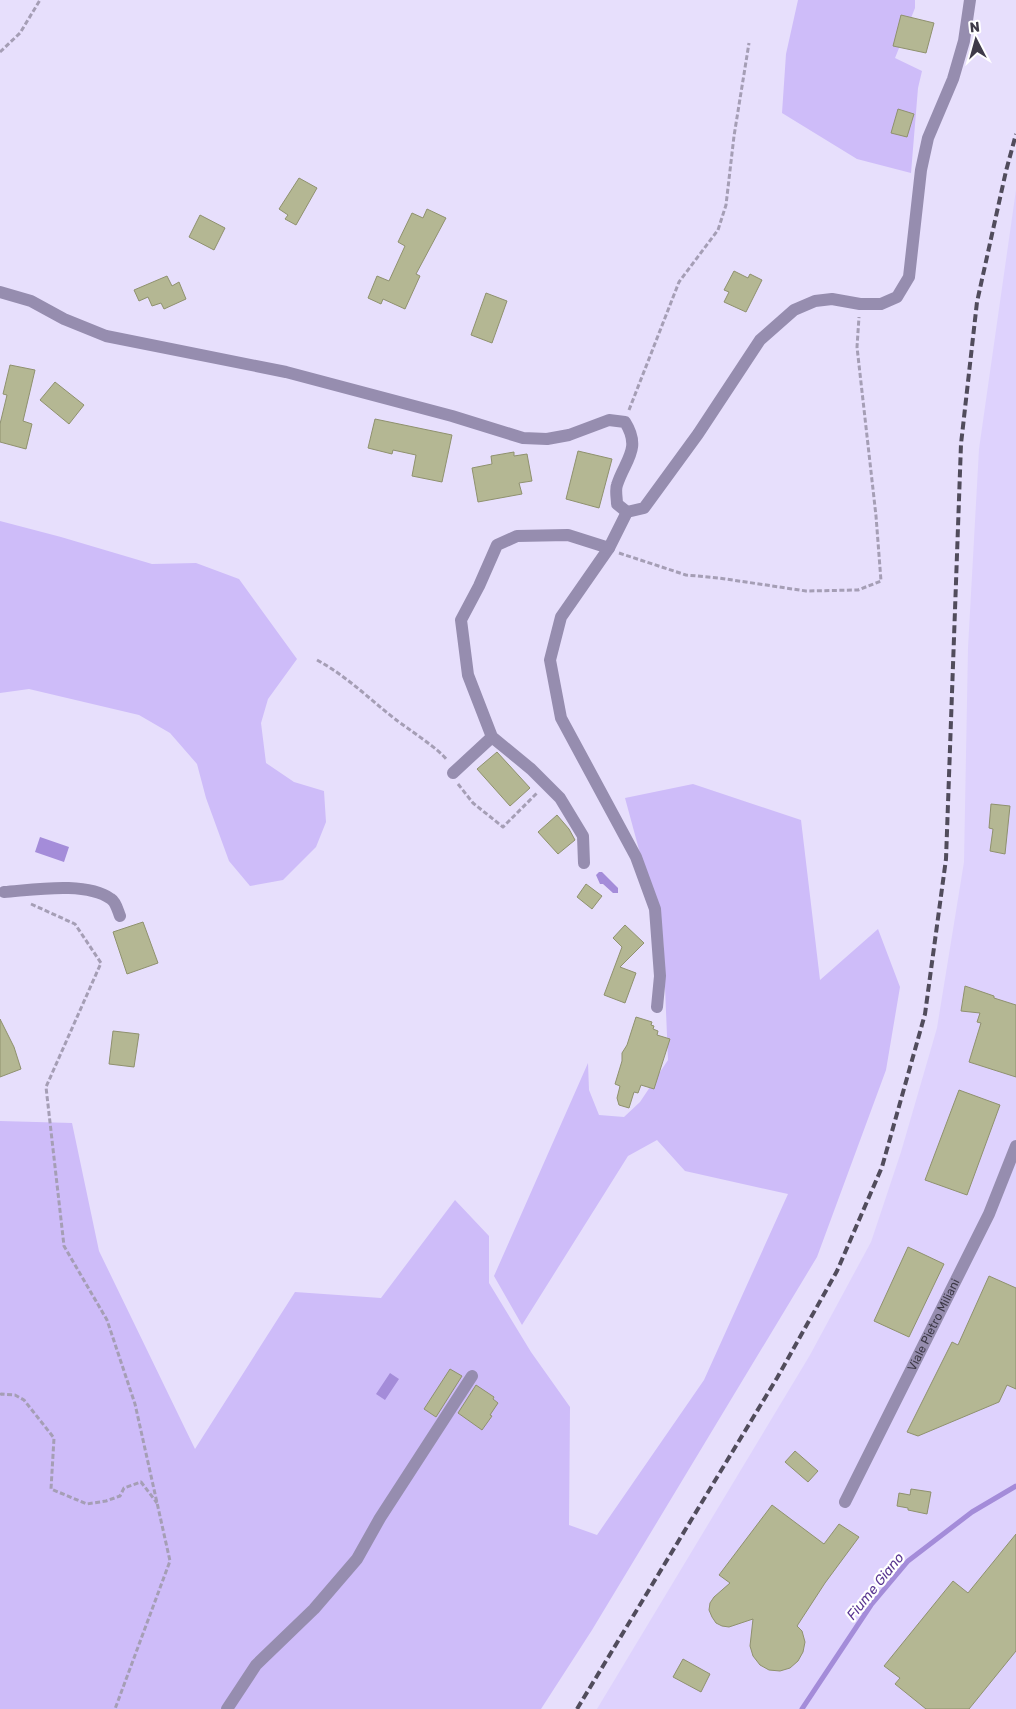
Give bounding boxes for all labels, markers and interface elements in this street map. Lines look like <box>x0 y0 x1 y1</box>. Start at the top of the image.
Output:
north arrow <box>951 15 1001 65</box>
text: N <box>969 19 981 37</box>
street label: Viale Pietro Miliani <box>905 1276 963 1373</box>
water label: Fiume Giano <box>843 1549 908 1623</box>

